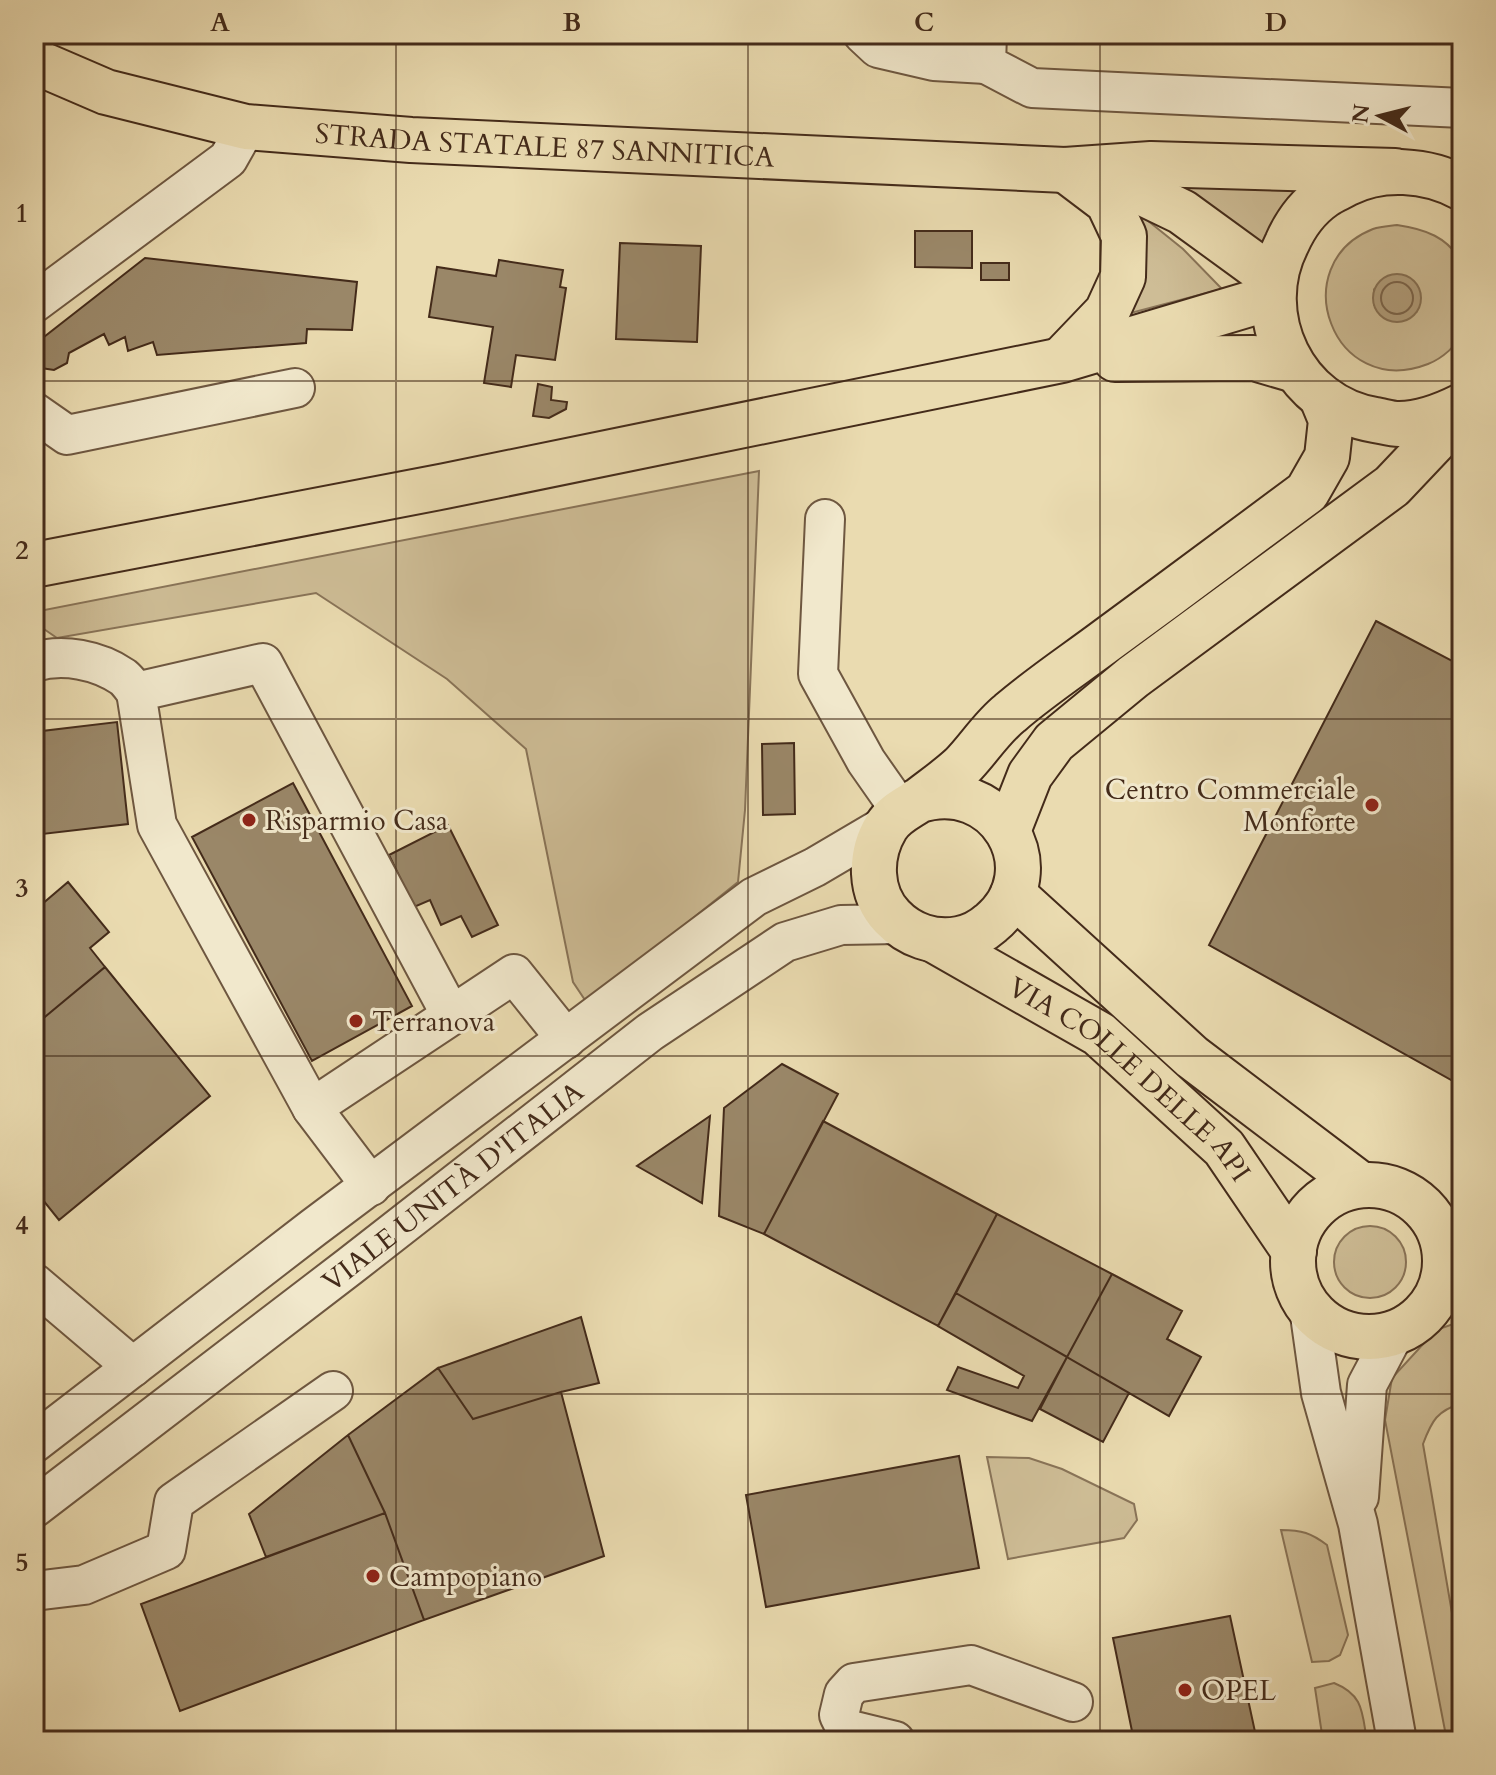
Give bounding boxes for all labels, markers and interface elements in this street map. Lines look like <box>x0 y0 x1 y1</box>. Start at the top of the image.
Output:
text: A <box>210 5 230 40</box>
text: B <box>563 5 581 40</box>
text: C <box>914 5 934 40</box>
text: D <box>1265 5 1287 40</box>
north arrow <box>1340 76 1420 156</box>
text: N <box>1345 102 1377 125</box>
street label: STRADA STATALE 87 SANNITICA <box>314 115 775 177</box>
text: 1 <box>15 196 29 231</box>
text: 2 <box>15 533 29 568</box>
place label: Centro Commerciale Monforte <box>1105 771 1356 841</box>
marker: Centro Commerciale Monforte <box>1363 796 1381 814</box>
place label: Risparmio Casa <box>265 802 448 840</box>
marker: Risparmio Casa <box>240 811 258 829</box>
text: 3 <box>15 871 29 906</box>
street label: VIA COLLE DELLE API <box>1001 968 1259 1189</box>
place label: Terranova <box>372 1003 495 1041</box>
marker: Terranova <box>347 1012 365 1030</box>
street label: VIALE UNITÀ D'ITALIA <box>315 1073 592 1301</box>
text: 4 <box>15 1208 29 1243</box>
text: 5 <box>15 1545 29 1580</box>
place label: Campopiano <box>389 1558 542 1596</box>
marker: Campopiano <box>364 1567 382 1585</box>
place label: OPEL <box>1201 1672 1276 1710</box>
marker: OPEL <box>1176 1681 1194 1699</box>

